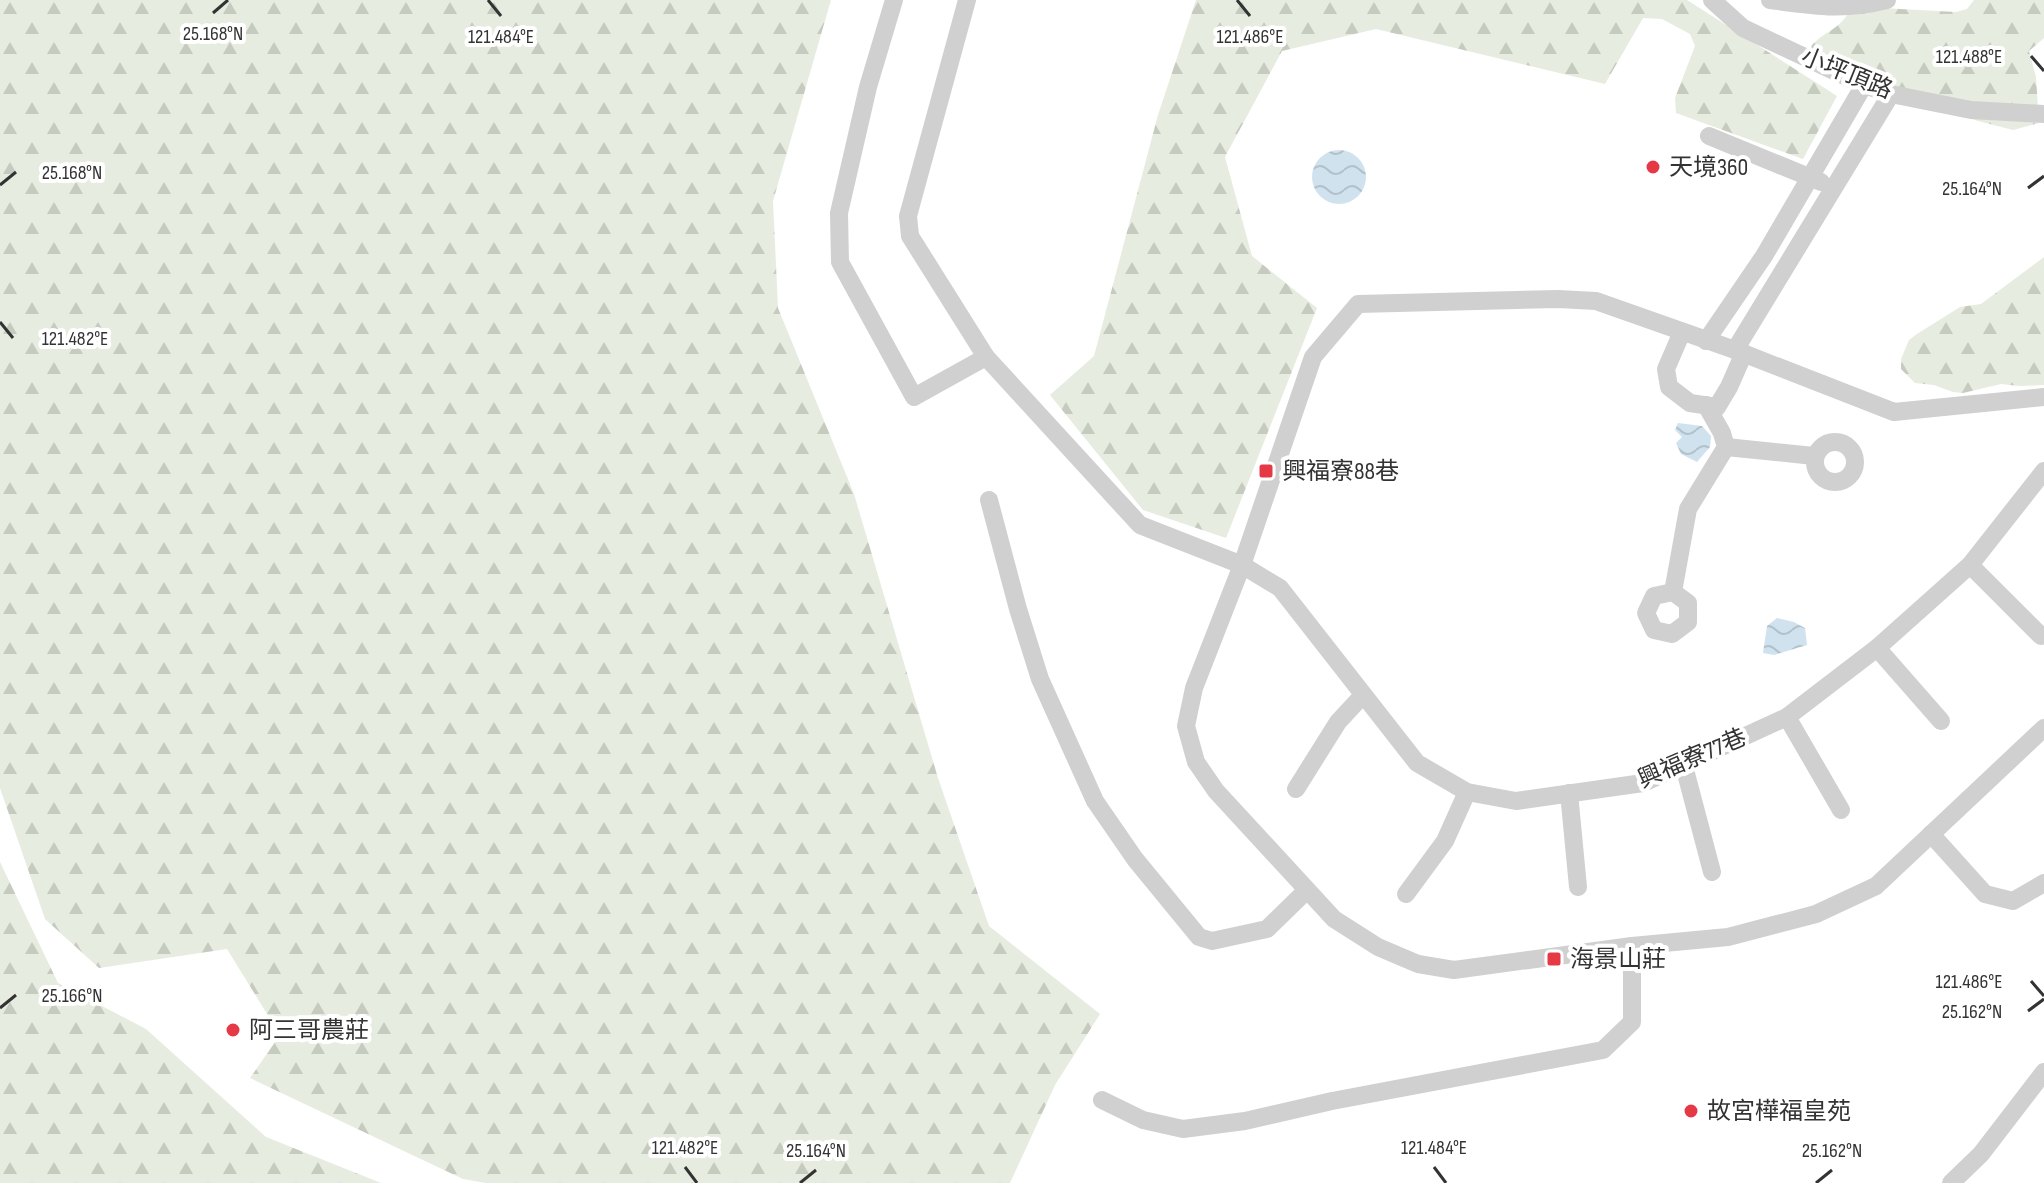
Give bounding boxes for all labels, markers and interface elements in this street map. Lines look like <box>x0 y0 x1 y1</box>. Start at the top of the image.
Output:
text: 25.168°N <box>183 22 243 46</box>
text: 121.484°E <box>468 25 534 49</box>
text: 121.486°E <box>1217 25 1283 49</box>
street label: 小坪頂路 <box>1797 42 1897 105</box>
text: 121.488°E <box>1936 45 2002 69</box>
place label: 天境360 <box>1669 153 1748 182</box>
marker: 天境360 <box>1644 158 1662 176</box>
text: 25.168°N <box>42 161 102 185</box>
text: 25.164°N <box>1942 177 2002 201</box>
text: 121.482°E <box>42 327 108 351</box>
place label: 興福寮88巷 <box>1282 457 1399 486</box>
marker: 興福寮88巷 <box>1257 462 1275 480</box>
street label: 興福寮77巷 <box>1633 723 1751 794</box>
place label: 海景山莊 <box>1570 945 1666 974</box>
marker: 海景山莊 <box>1545 950 1563 968</box>
text: 121.486°E <box>1936 970 2002 994</box>
text: 25.166°N <box>42 984 102 1008</box>
text: 25.162°N <box>1942 1000 2002 1024</box>
place label: 阿三哥農莊 <box>249 1016 369 1045</box>
marker: 阿三哥農莊 <box>224 1021 242 1039</box>
place label: 故宮樺福皇苑 <box>1707 1097 1851 1126</box>
marker: 故宮樺福皇苑 <box>1682 1102 1700 1120</box>
text: 121.482°E <box>652 1136 718 1160</box>
text: 121.484°E <box>1401 1136 1467 1160</box>
text: 25.164°N <box>786 1139 846 1163</box>
text: 25.162°N <box>1802 1139 1862 1163</box>

